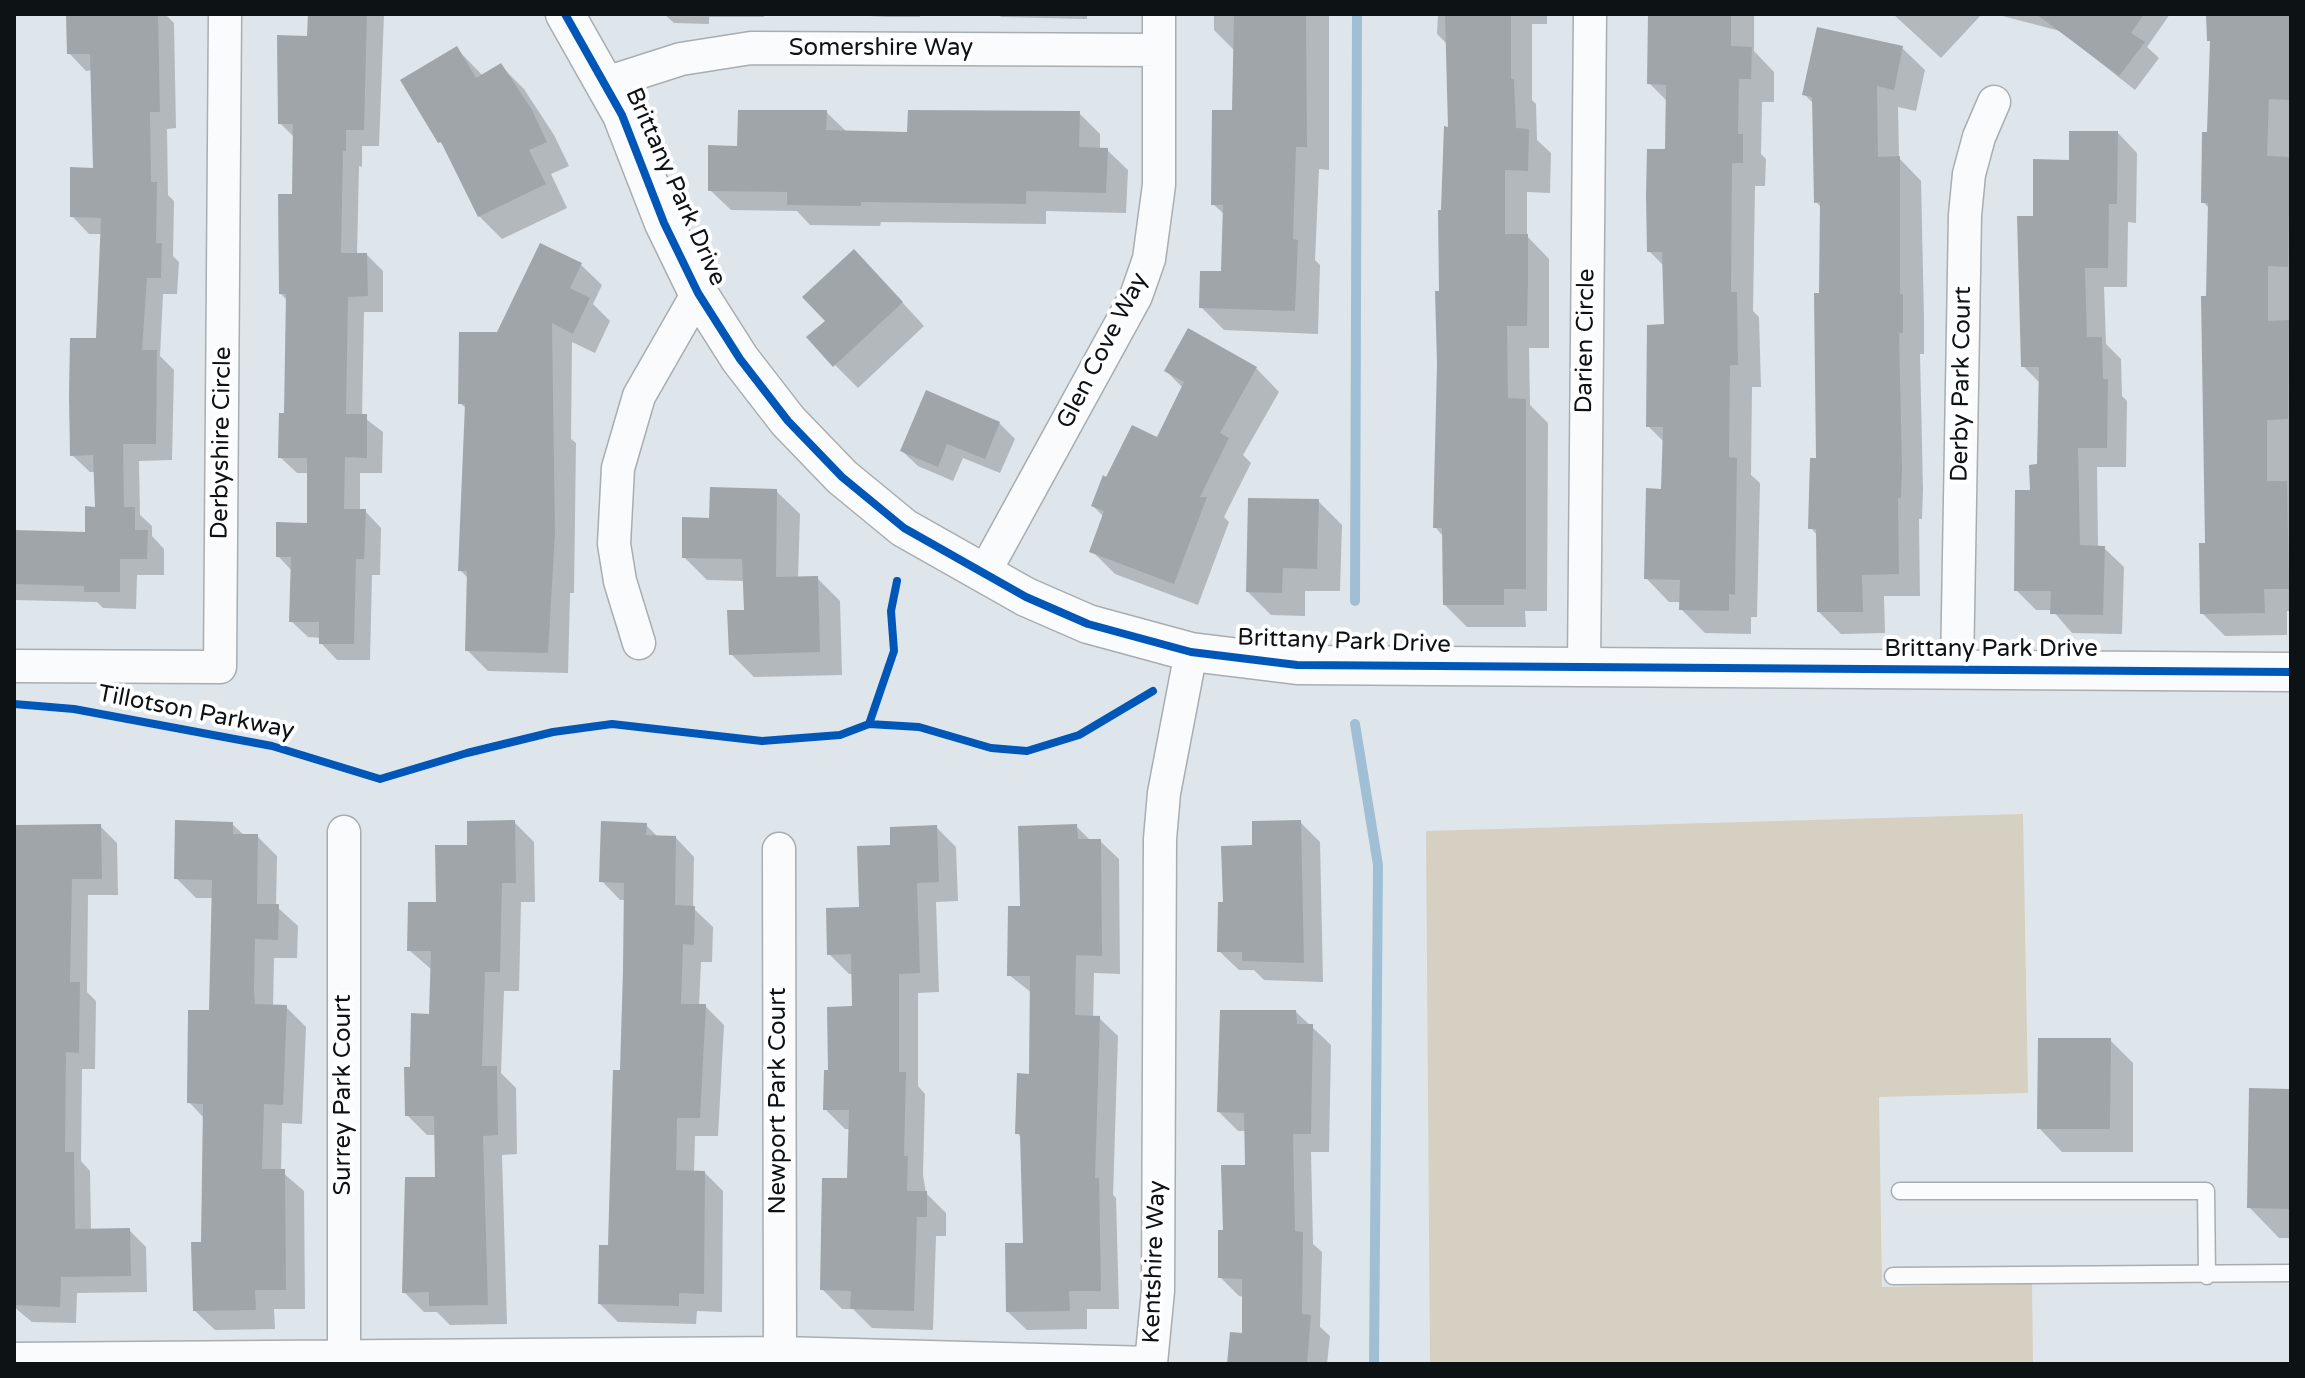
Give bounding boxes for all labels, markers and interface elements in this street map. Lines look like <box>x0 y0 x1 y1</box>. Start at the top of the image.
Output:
street label: Somershire Way <box>789 35 973 63</box>
street label: Brittany Park Drive <box>618 84 732 290</box>
street label: Glen Cove Way <box>1051 268 1155 434</box>
street label: Darien Circle <box>1570 268 1602 414</box>
street label: Derby Park Court <box>1946 286 1978 482</box>
street label: Derbyshire Circle <box>206 346 238 540</box>
street label: Brittany Park Drive <box>1237 624 1451 660</box>
street label: Brittany Park Drive <box>1884 636 2098 664</box>
street label: Tillotson Parkway <box>95 680 297 746</box>
street label: Newport Park Court <box>765 987 793 1215</box>
street label: Surrey Park Court <box>330 994 358 1196</box>
street label: Kentshire Way <box>1138 1180 1172 1344</box>

